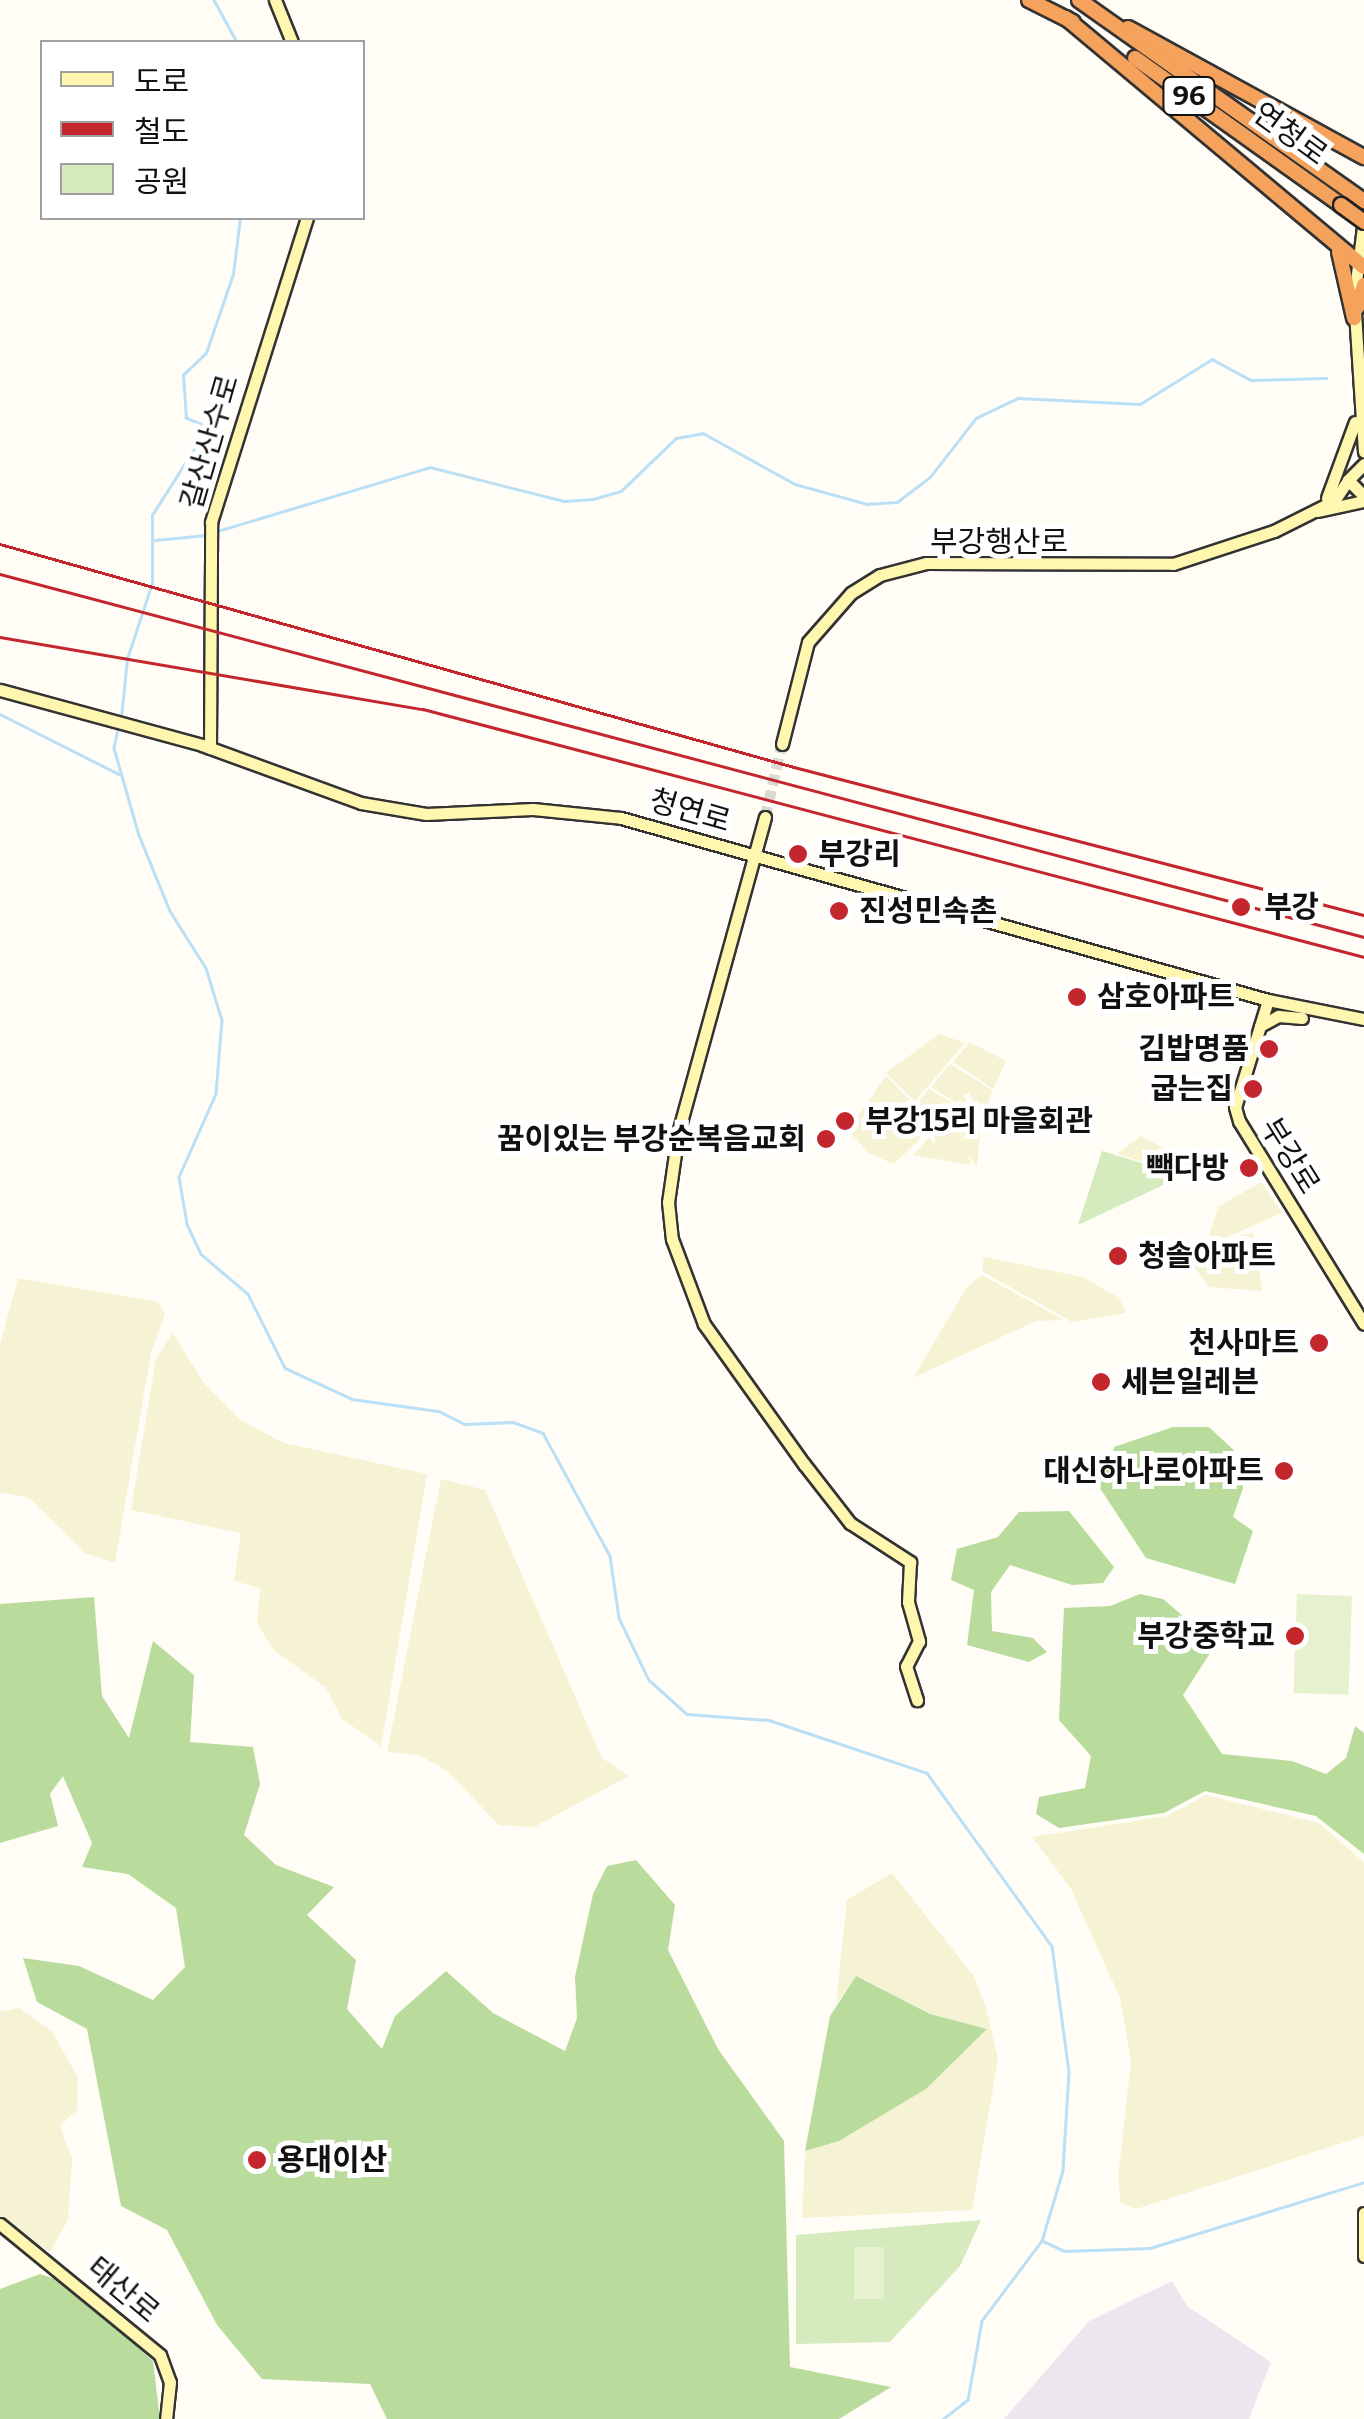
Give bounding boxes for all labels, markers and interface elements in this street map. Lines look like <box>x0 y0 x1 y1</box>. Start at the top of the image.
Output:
legend <box>40 40 365 220</box>
text: 도로 <box>134 64 189 100</box>
road number: 96 <box>1162 73 1216 119</box>
street label: 연청로 <box>1246 95 1334 173</box>
text: 철도 <box>134 114 189 150</box>
text: 공원 <box>134 164 189 200</box>
street label: 갈산산수로 <box>174 371 246 513</box>
street label: 부강행산로 <box>930 524 1068 560</box>
street label: 청연로 <box>645 782 735 840</box>
place label: 부강리 <box>818 836 901 872</box>
marker: 부강리 <box>787 843 809 865</box>
place label: 부강 <box>1264 889 1319 925</box>
place label: 진성민속촌 <box>859 893 997 929</box>
marker: 부강 <box>1228 894 1254 920</box>
marker: 진성민속촌 <box>828 900 850 922</box>
place label: 삼호아파트 <box>1097 979 1235 1015</box>
marker: 삼호아파트 <box>1066 986 1088 1008</box>
place label: 김밥명품 <box>1139 1031 1249 1067</box>
marker: 김밥명품 <box>1258 1038 1280 1060</box>
place label: 굽는집 <box>1150 1071 1233 1107</box>
marker: 굽는집 <box>1242 1078 1264 1100</box>
place label: 부강15리 마을회관 <box>865 1103 1093 1139</box>
marker: 부강15리 마을회관 <box>834 1110 856 1132</box>
street label: 부강로 <box>1253 1111 1327 1201</box>
place label: 꿈이있는 부강순복음교회 <box>497 1121 806 1157</box>
marker: 꿈이있는 부강순복음교회 <box>815 1128 837 1150</box>
place label: 빽다방 <box>1146 1150 1229 1186</box>
marker: 빽다방 <box>1238 1157 1260 1179</box>
place label: 청솔아파트 <box>1138 1238 1276 1274</box>
marker: 청솔아파트 <box>1107 1245 1129 1267</box>
place label: 천사마트 <box>1189 1325 1299 1361</box>
marker: 천사마트 <box>1308 1332 1330 1354</box>
place label: 세븐일레븐 <box>1121 1364 1259 1400</box>
marker: 세븐일레븐 <box>1090 1371 1112 1393</box>
place label: 대신하나로아파트 <box>1043 1453 1264 1489</box>
marker: 대신하나로아파트 <box>1273 1460 1295 1482</box>
place label: 부강중학교 <box>1137 1618 1275 1654</box>
marker: 부강중학교 <box>1284 1625 1306 1647</box>
place label: 용대이산 <box>277 2142 387 2178</box>
marker: 용대이산 <box>246 2149 268 2171</box>
street label: 태산로 <box>80 2250 166 2330</box>

